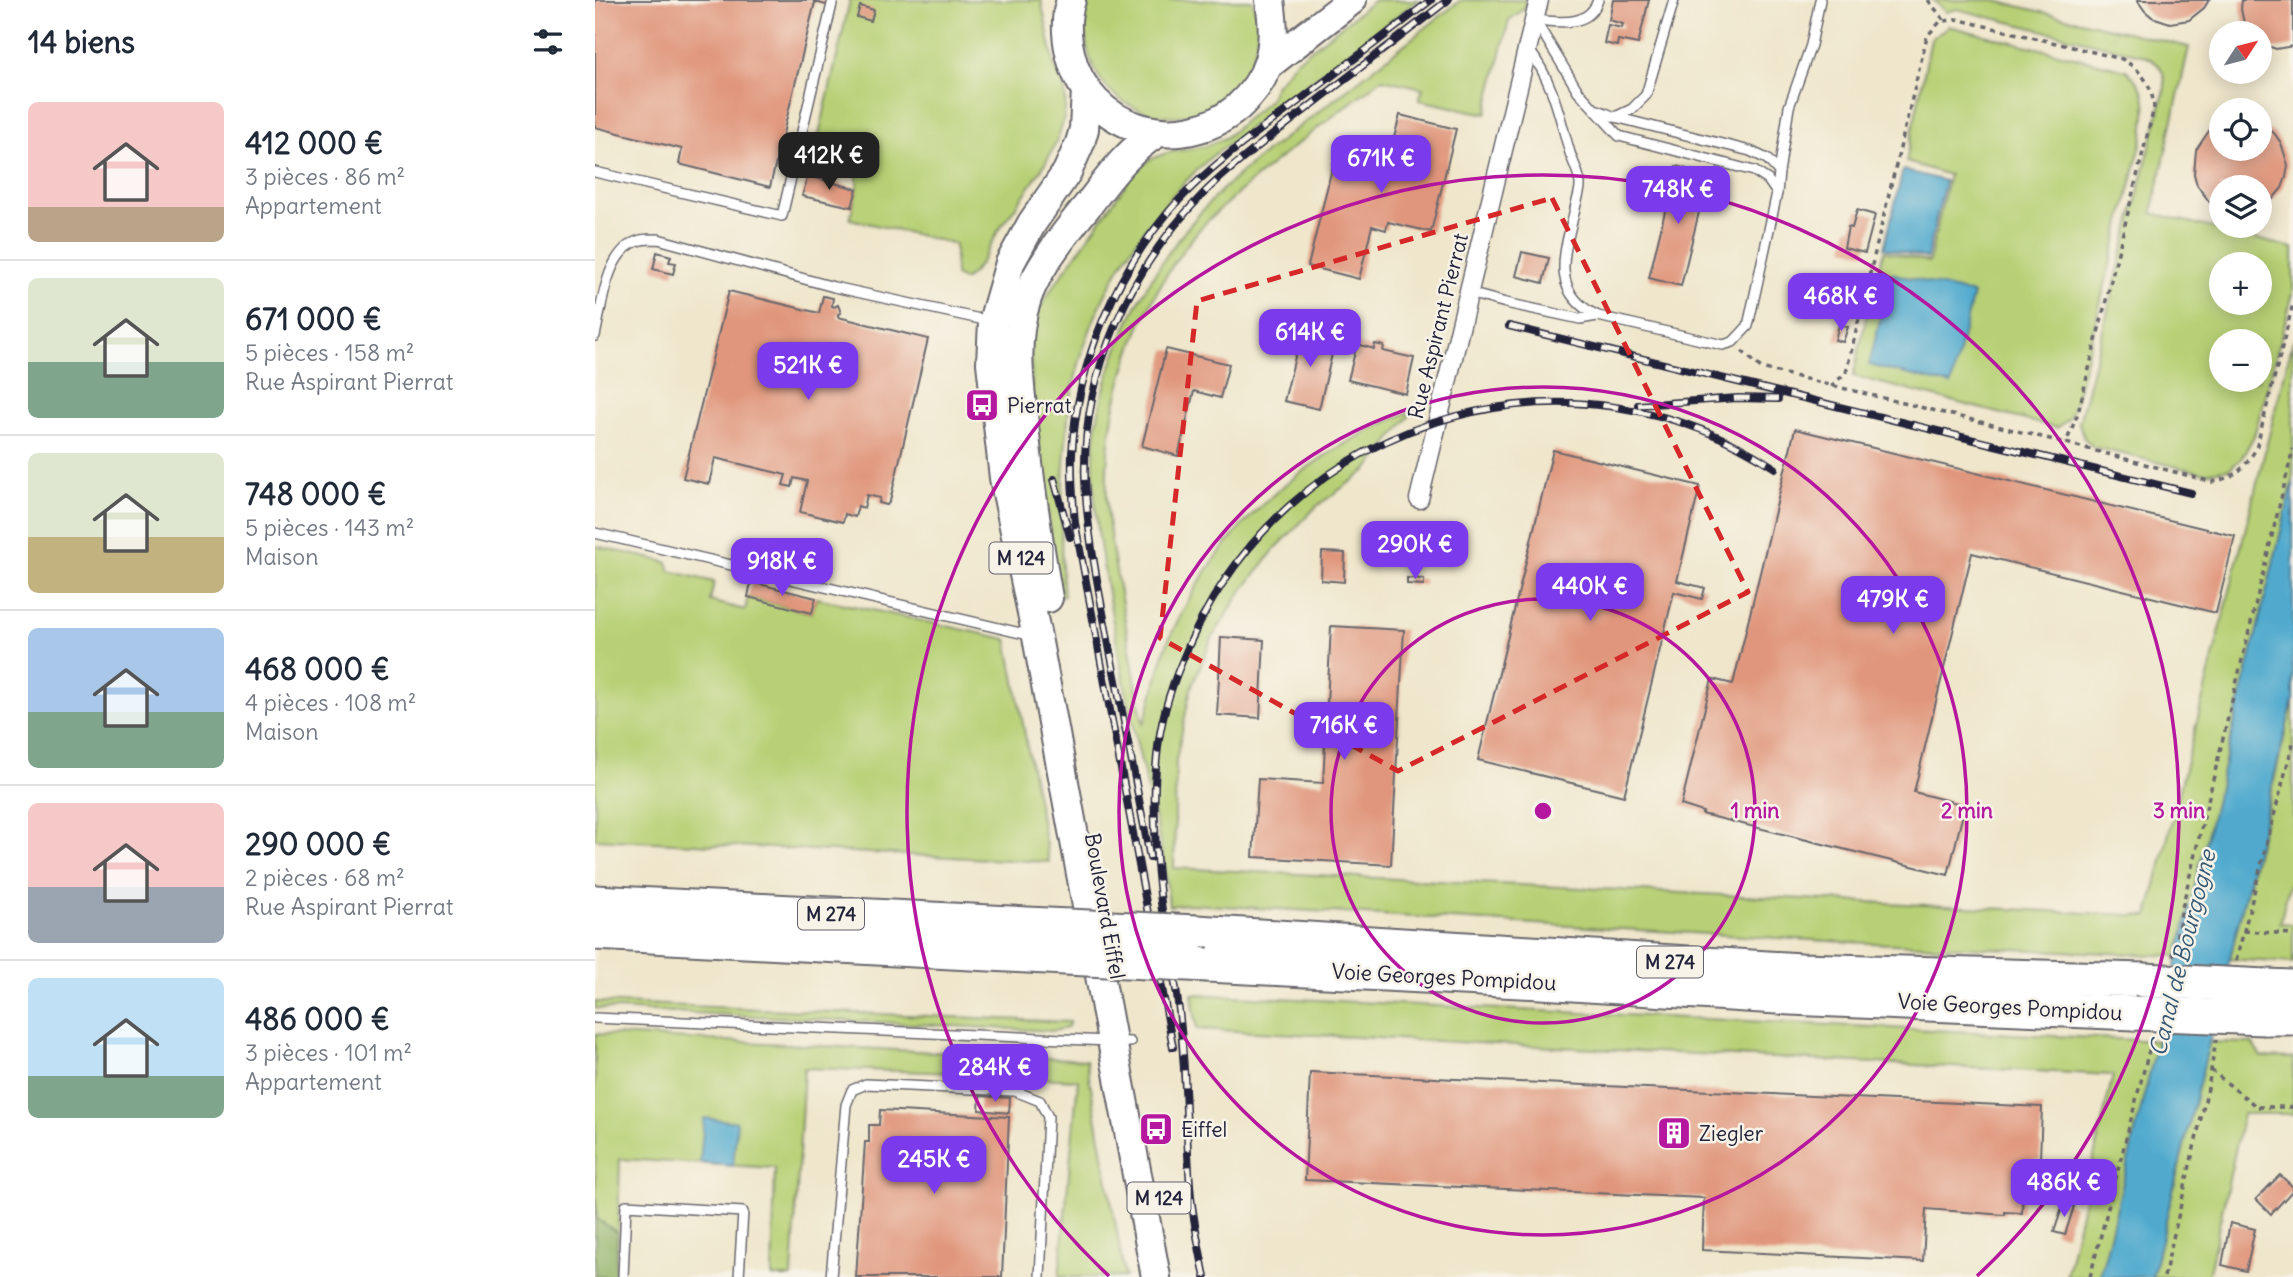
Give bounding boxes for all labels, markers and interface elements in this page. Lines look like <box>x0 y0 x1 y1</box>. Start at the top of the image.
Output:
north arrow <box>2209 21 2271 84</box>
map controls <box>2209 21 2272 392</box>
text: 14 biens <box>28 23 135 61</box>
icon: filters <box>529 23 567 61</box>
button: locate <box>2209 98 2272 161</box>
text: 412 000 € <box>245 124 383 162</box>
icon: home <box>84 130 168 214</box>
pin: 412K € <box>772 132 886 192</box>
pin: 671K € <box>1324 136 1438 195</box>
text: 412K € <box>794 140 864 169</box>
text: 671K € <box>1347 143 1415 172</box>
text: 3 pièces · 86 m² <box>245 162 405 191</box>
pin: 748K € <box>1621 166 1735 226</box>
text: 748K € <box>1642 174 1714 203</box>
button: layers <box>2209 175 2272 238</box>
text: Appartement <box>245 191 382 220</box>
street label: Rue Aspirant Pierrat <box>1402 230 1474 422</box>
button: + <box>2209 252 2272 315</box>
pin: 468K € <box>1784 274 1898 333</box>
text: 468K € <box>1804 281 1878 310</box>
text: 671 000 € <box>245 300 382 338</box>
icon: home <box>84 306 168 390</box>
pin: 614K € <box>1253 310 1367 369</box>
text: 614K € <box>1275 317 1345 346</box>
button: − <box>2209 329 2272 392</box>
text: 5 pièces · 158 m² <box>245 338 414 367</box>
pin: 521K € <box>751 342 865 402</box>
text: 521K € <box>773 350 843 379</box>
text: Rue Aspirant Pierrat <box>245 367 454 396</box>
bus stop icon: Pierrat <box>963 386 1001 424</box>
place label: Pierrat <box>1007 392 1072 419</box>
text: 748 000 € <box>245 475 386 513</box>
icon: home <box>84 481 168 565</box>
text: 5 pièces · 143 m² <box>245 513 414 542</box>
pin: 290K € <box>1358 522 1472 581</box>
text: 290K € <box>1377 529 1453 558</box>
pin: 918K € <box>725 538 839 598</box>
text: Maison <box>245 542 319 571</box>
road number: M 124 <box>989 542 1053 573</box>
text: 918K € <box>747 546 817 575</box>
pin: 440K € <box>1533 564 1647 623</box>
text: 440K € <box>1552 571 1628 600</box>
pin: 479K € <box>1836 576 1950 636</box>
text: 479K € <box>1857 584 1929 613</box>
text: 468 000 € <box>245 650 390 688</box>
icon: home <box>84 656 168 740</box>
text: 4 pièces · 108 m² <box>245 688 416 717</box>
pin: 716K € <box>1287 702 1401 762</box>
text: 716K € <box>1310 710 1378 739</box>
text: Maison <box>245 717 319 746</box>
text: 1 min <box>1731 797 1779 824</box>
text: 2 min <box>1941 797 1993 824</box>
text: 3 min <box>2153 797 2205 824</box>
centre of rings <box>1531 799 1555 823</box>
text: 290 000 € <box>245 825 391 863</box>
icon: home <box>84 831 168 915</box>
street label: Boulevard Eiffel <box>1079 831 1131 981</box>
water label: Canal de Bourgogne <box>2142 845 2222 1059</box>
text: 2 pièces · 68 m² <box>245 863 405 892</box>
text: Rue Aspirant Pierrat <box>245 892 454 921</box>
road number: M 274 <box>798 898 864 930</box>
road number: M 274 <box>1637 946 1703 978</box>
street label: Voie Georges Pompidou <box>1331 958 1557 996</box>
street label: Voie Georges Pompidou <box>1897 988 2123 1026</box>
text: 486 000 € <box>245 1000 390 1038</box>
icon: home <box>84 1006 168 1090</box>
text: 3 pièces · 101 m² <box>245 1038 412 1067</box>
pin: 284K € <box>938 1044 1052 1104</box>
text: 284K € <box>958 1052 1032 1081</box>
text: Appartement <box>245 1067 382 1096</box>
bus stop icon: Eiffel <box>1137 1110 1175 1148</box>
building icon: Ziegler <box>1655 1114 1693 1152</box>
place label: Eiffel <box>1181 1116 1227 1143</box>
place label: Ziegler <box>1699 1120 1764 1147</box>
pin: 245K € <box>877 1136 991 1196</box>
text: 245K € <box>897 1144 971 1173</box>
pin: 486K € <box>2007 1160 2121 1219</box>
text: 486K € <box>2027 1167 2101 1196</box>
road number: M 124 <box>1127 1182 1191 1214</box>

